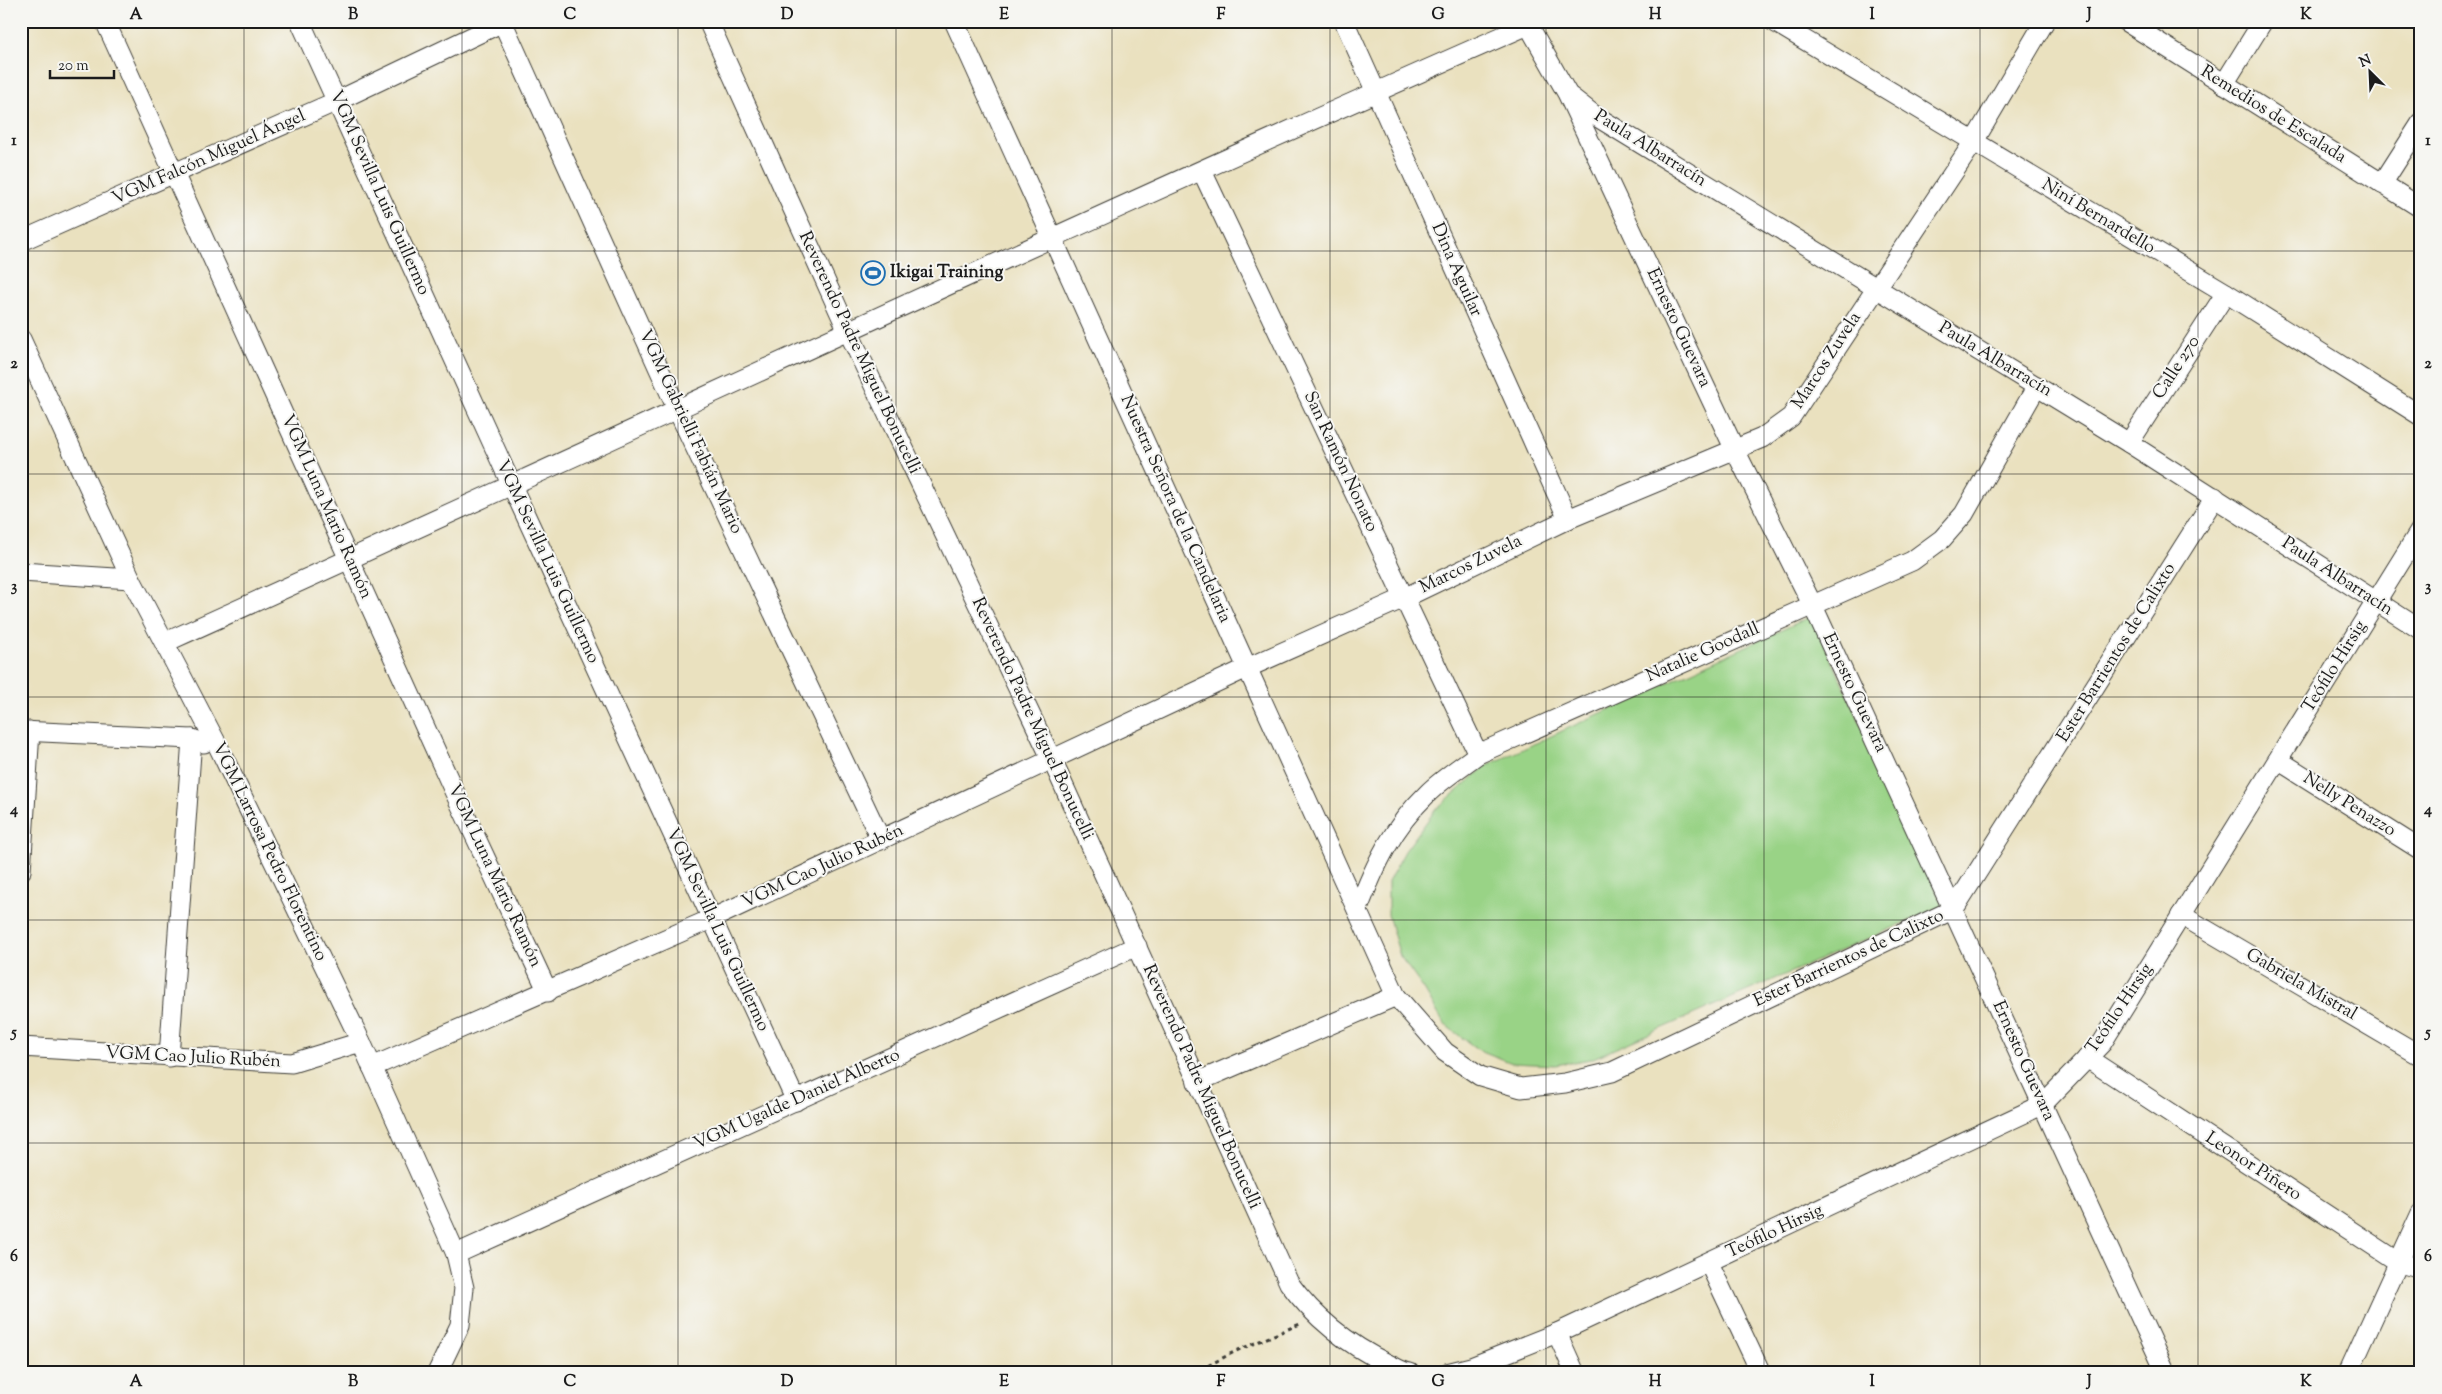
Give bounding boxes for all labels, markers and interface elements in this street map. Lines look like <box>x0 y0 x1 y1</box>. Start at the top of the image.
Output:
text: A <box>130 4 143 27</box>
text: B <box>348 4 358 27</box>
text: C <box>564 4 577 27</box>
text: D <box>781 4 794 27</box>
text: E <box>999 4 1009 27</box>
text: F <box>1217 4 1226 27</box>
text: G <box>1431 4 1445 27</box>
text: H <box>1649 4 1662 27</box>
text: I <box>1869 4 1875 27</box>
text: J <box>2085 4 2092 27</box>
text: K <box>2300 4 2312 27</box>
scale bar <box>50 48 114 80</box>
north arrow <box>2344 48 2394 98</box>
text: N <box>2356 51 2375 73</box>
text: 20 m <box>58 56 89 77</box>
street label: Remedios de Escalada <box>2195 59 2351 171</box>
street label: VGM Sevilla Luis Guillermo <box>322 86 436 300</box>
street label: VGM Falcón Miguel Ángel <box>108 104 310 212</box>
street label: Paula Albarracín <box>1589 104 1712 194</box>
text: 1 <box>11 130 17 153</box>
text: 1 <box>2425 130 2431 153</box>
street label: Niní Bernardello <box>2036 173 2160 261</box>
street label: Dina Aguilar <box>1424 219 1488 321</box>
street label: Reverendo Padre Miguel Bonucelli <box>791 227 927 479</box>
sports icon: Ikigai Training <box>860 260 886 286</box>
place label: Ikigai Training <box>890 260 1004 286</box>
street label: Ernesto Guevara <box>1639 264 1717 392</box>
street label: Marcos Zuvela <box>1786 307 1868 415</box>
street label: Paula Albarracín <box>1933 316 2057 404</box>
street label: VGM Gabrielli Fabián Mario <box>631 326 749 539</box>
street label: Calle 270 <box>2147 331 2207 405</box>
text: 2 <box>10 353 18 376</box>
text: 2 <box>2424 353 2432 376</box>
street label: San Ramón Nonato <box>1296 387 1384 537</box>
street label: Nuestra Señora de la Candelaria <box>1113 391 1237 627</box>
street label: VGM Luna Mario Ramón <box>274 411 379 604</box>
street label: VGM Sevilla Luis Guillermo <box>488 456 606 668</box>
street label: Marcos Zuvela <box>1415 529 1527 601</box>
street label: Paula Albarracín <box>2276 531 2398 623</box>
street label: Ester Barrientos de Calixto <box>2051 558 2183 748</box>
text: 3 <box>11 576 18 599</box>
text: 3 <box>2425 576 2432 599</box>
street label: Reverendo Padre Miguel Bonucelli <box>964 593 1100 845</box>
street label: Natalie Goodall <box>1642 616 1764 690</box>
street label: Teófilo Hirsig <box>2296 616 2374 718</box>
street label: Ernesto Guevara <box>1815 629 1893 757</box>
street label: VGM Larrosa Pedro Florentino <box>205 738 333 966</box>
street label: Nelly Penazzo <box>2297 766 2401 844</box>
street label: VGM Luna Mario Ramón <box>440 780 548 972</box>
text: 4 <box>9 799 18 822</box>
text: 4 <box>2423 799 2432 822</box>
street label: VGM Cao Julio Rubén <box>738 818 909 916</box>
street label: VGM Sevilla Luis Guillermo <box>658 824 776 1036</box>
street label: Ester Barrientos de Calixto <box>1750 903 1949 1015</box>
street label: Gabriela Mistral <box>2240 943 2362 1027</box>
street label: Teófilo Hirsig <box>2080 958 2160 1060</box>
street label: Reverendo Padre Miguel Bonucelli <box>1135 960 1267 1214</box>
street label: Ernesto Guevara <box>1985 997 2061 1125</box>
text: 5 <box>9 1022 17 1045</box>
text: 5 <box>2423 1022 2431 1045</box>
street label: VGM Cao Julio Rubén <box>104 1040 282 1076</box>
street label: VGM Ugalde Daniel Alberto <box>689 1043 905 1157</box>
street label: Leonor Piñero <box>2200 1126 2307 1208</box>
street label: Teófilo Hirsig <box>1722 1198 1828 1266</box>
text: 6 <box>10 1246 18 1269</box>
text: 6 <box>2424 1246 2432 1269</box>
text: A <box>130 1371 143 1394</box>
text: B <box>348 1371 358 1394</box>
text: C <box>564 1371 577 1394</box>
text: D <box>781 1371 794 1394</box>
text: E <box>999 1371 1009 1394</box>
text: F <box>1217 1371 1226 1394</box>
text: G <box>1431 1371 1445 1394</box>
text: H <box>1649 1371 1662 1394</box>
text: I <box>1869 1371 1875 1394</box>
text: J <box>2085 1371 2092 1394</box>
text: K <box>2300 1371 2312 1394</box>

